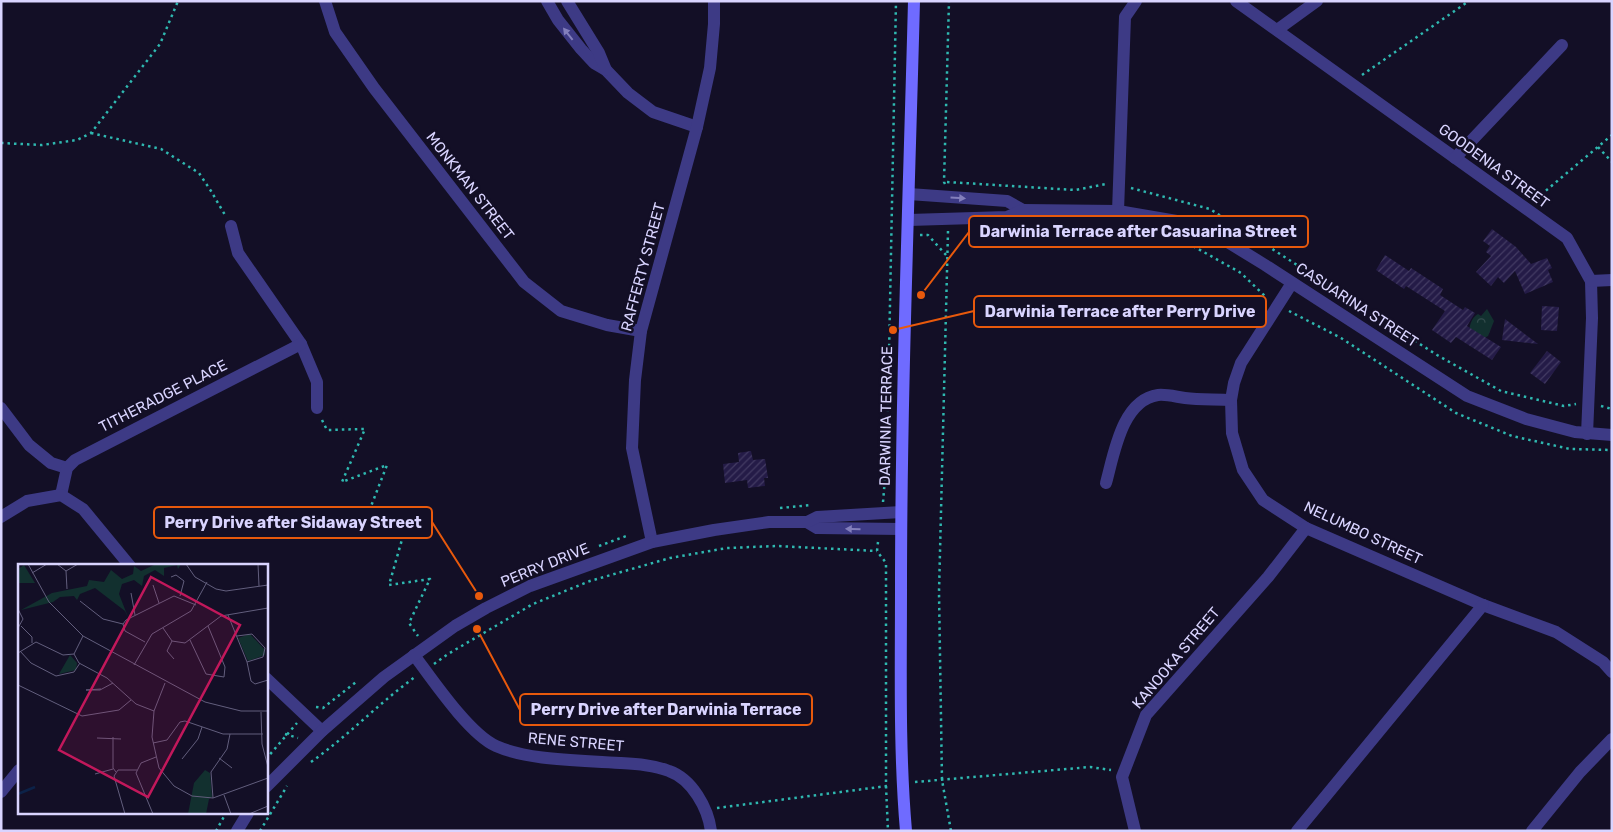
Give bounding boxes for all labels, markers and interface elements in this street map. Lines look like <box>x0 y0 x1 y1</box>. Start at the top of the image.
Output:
one-way arrow <box>563 27 574 40</box>
street label: GOODENIA STREET <box>1435 120 1553 212</box>
street label: MONKMAN STREET <box>422 128 518 244</box>
one-way arrow <box>950 194 966 202</box>
street label: RAFFERTY STREET <box>617 200 669 333</box>
callout: Darwinia Terrace after Casuarina Street <box>969 216 1308 247</box>
text: Darwinia Terrace after Casuarina Street <box>979 222 1297 241</box>
street label: CASUARINA STREET <box>1293 259 1422 351</box>
callout: Darwinia Terrace after Perry Drive <box>974 296 1266 327</box>
text: Darwinia Terrace after Perry Drive <box>985 302 1255 321</box>
street label: DARWINIA TERRACE <box>876 346 896 486</box>
street label: TITHERADGE PLACE <box>96 356 230 436</box>
street label: NELUMBO STREET <box>1301 498 1425 568</box>
callout: Perry Drive after Sidaway Street <box>154 507 432 538</box>
text: Perry Drive after Sidaway Street <box>164 513 422 532</box>
one-way arrow <box>845 524 861 532</box>
street label: PERRY DRIVE <box>498 539 592 591</box>
inset map <box>18 564 268 814</box>
street label: KANOOKA STREET <box>1128 603 1224 712</box>
callout: Perry Drive after Darwinia Terrace <box>520 694 812 725</box>
text: Perry Drive after Darwinia Terrace <box>531 700 801 719</box>
street label: RENE STREET <box>527 729 625 755</box>

